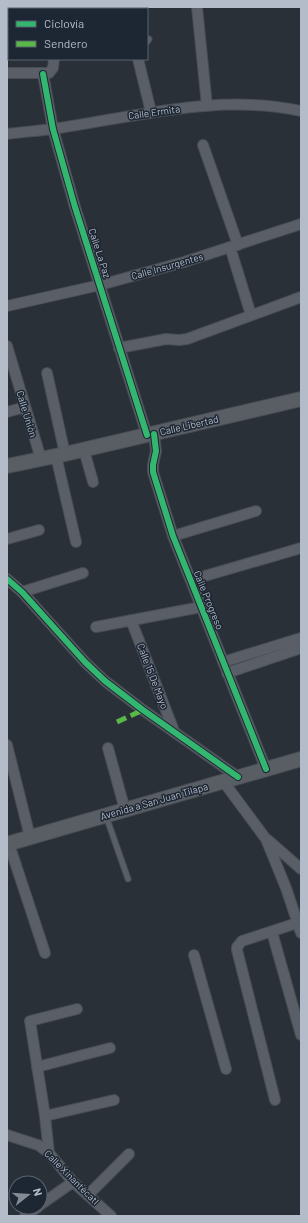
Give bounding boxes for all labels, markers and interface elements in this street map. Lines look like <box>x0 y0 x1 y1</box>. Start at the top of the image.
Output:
legend <box>8 8 148 60</box>
text: Ciclovía <box>44 16 84 30</box>
text: Sendero <box>44 36 88 50</box>
street label: Calle Ermita <box>127 102 181 122</box>
street label: Calle La Paz <box>86 227 114 280</box>
street label: Calle Insurgentes <box>130 250 205 282</box>
street label: Calle Unión <box>14 389 40 439</box>
street label: Calle Libertad <box>158 412 220 438</box>
street label: Calle Progreso <box>192 569 226 631</box>
street label: Calle 15 De Mayo <box>135 642 171 710</box>
street label: Avenida a San Juan Tilapa <box>99 780 209 822</box>
street label: Calle Xinantécatl <box>42 1147 102 1207</box>
north arrow <box>8 1175 48 1215</box>
text: N <box>31 1187 45 1197</box>

